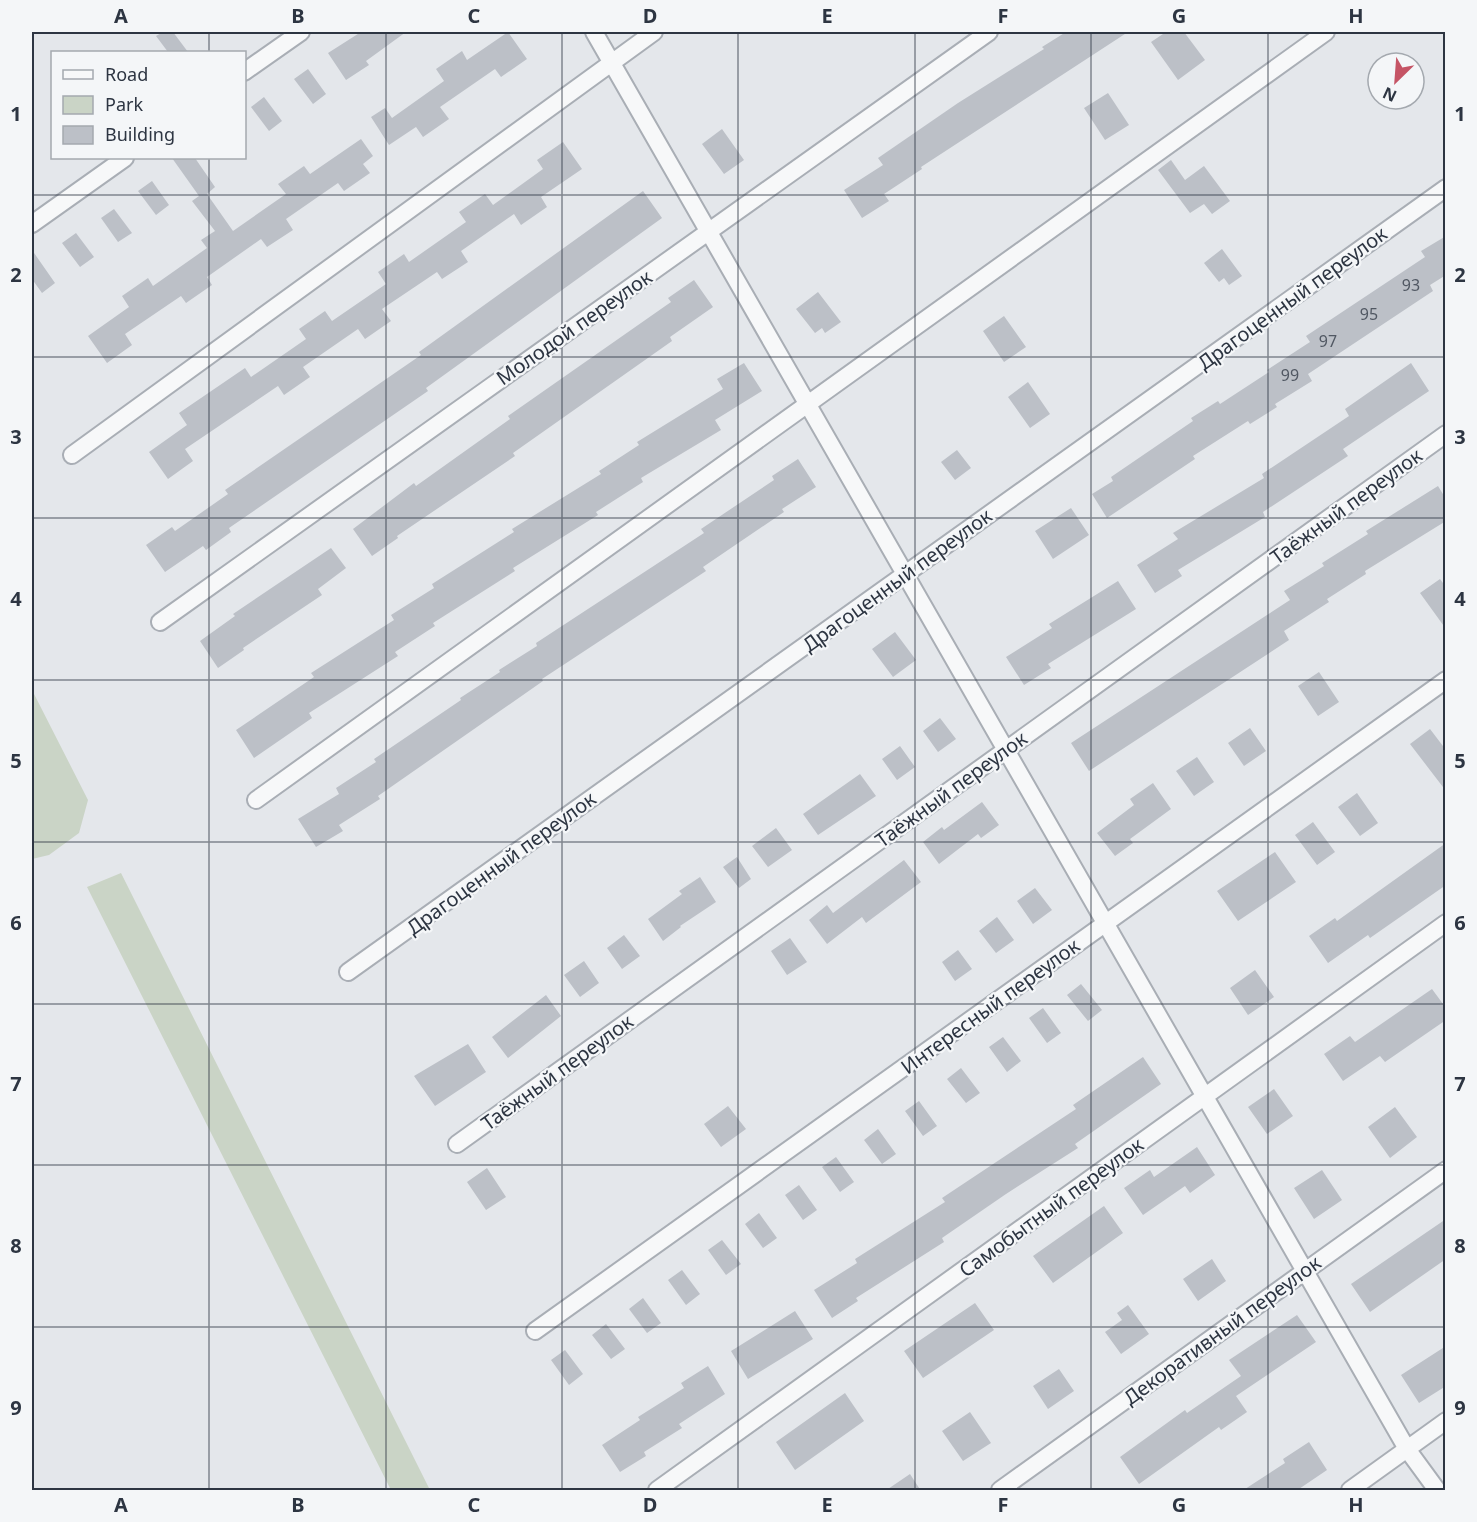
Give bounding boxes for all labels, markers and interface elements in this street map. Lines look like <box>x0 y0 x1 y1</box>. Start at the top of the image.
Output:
text: A <box>114 2 128 29</box>
text: B <box>291 2 305 29</box>
text: C <box>468 2 481 29</box>
text: D <box>643 2 657 29</box>
text: E <box>821 2 833 29</box>
text: F <box>998 2 1008 29</box>
text: G <box>1172 2 1186 29</box>
text: H <box>1348 2 1364 29</box>
legend <box>51 51 246 159</box>
north arrow <box>1366 51 1426 111</box>
text: Road <box>105 62 148 86</box>
text: N <box>1379 82 1400 107</box>
text: Park <box>105 92 143 116</box>
text: 1 <box>10 100 22 127</box>
text: 1 <box>1454 100 1466 127</box>
text: Building <box>105 122 175 146</box>
street label: Драгоценный переулок <box>1192 220 1392 376</box>
text: 2 <box>10 261 22 288</box>
text: 2 <box>1454 261 1466 288</box>
street label: Молодой переулок <box>491 263 658 391</box>
house number: 93 <box>1402 274 1420 296</box>
house number: 95 <box>1360 303 1378 325</box>
house number: 97 <box>1319 330 1337 352</box>
house number: 99 <box>1281 364 1299 386</box>
text: 3 <box>10 423 22 450</box>
text: 3 <box>1454 423 1466 450</box>
street label: Таёжный переулок <box>1265 442 1428 570</box>
street label: Драгоценный переулок <box>797 502 997 658</box>
text: 4 <box>10 585 22 612</box>
text: 4 <box>1454 585 1466 612</box>
street label: Таёжный переулок <box>870 725 1033 853</box>
text: 5 <box>10 747 22 774</box>
text: 5 <box>1454 747 1466 774</box>
street label: Драгоценный переулок <box>401 785 601 941</box>
text: 6 <box>10 909 22 936</box>
text: 6 <box>1454 909 1466 936</box>
street label: Интересный переулок <box>895 932 1085 1080</box>
street label: Таёжный переулок <box>476 1008 639 1136</box>
text: 7 <box>10 1070 22 1097</box>
text: 7 <box>1454 1070 1466 1097</box>
street label: Самобытный переулок <box>953 1131 1149 1283</box>
text: 8 <box>10 1232 22 1259</box>
text: 8 <box>1454 1232 1466 1259</box>
street label: Декоративный переулок <box>1118 1249 1327 1411</box>
text: 9 <box>10 1394 22 1421</box>
text: 9 <box>1454 1394 1466 1421</box>
text: A <box>114 1491 128 1518</box>
text: B <box>291 1491 305 1518</box>
text: C <box>468 1491 481 1518</box>
text: D <box>643 1491 657 1518</box>
text: E <box>821 1491 833 1518</box>
text: F <box>998 1491 1008 1518</box>
text: G <box>1172 1491 1186 1518</box>
text: H <box>1348 1491 1364 1518</box>

